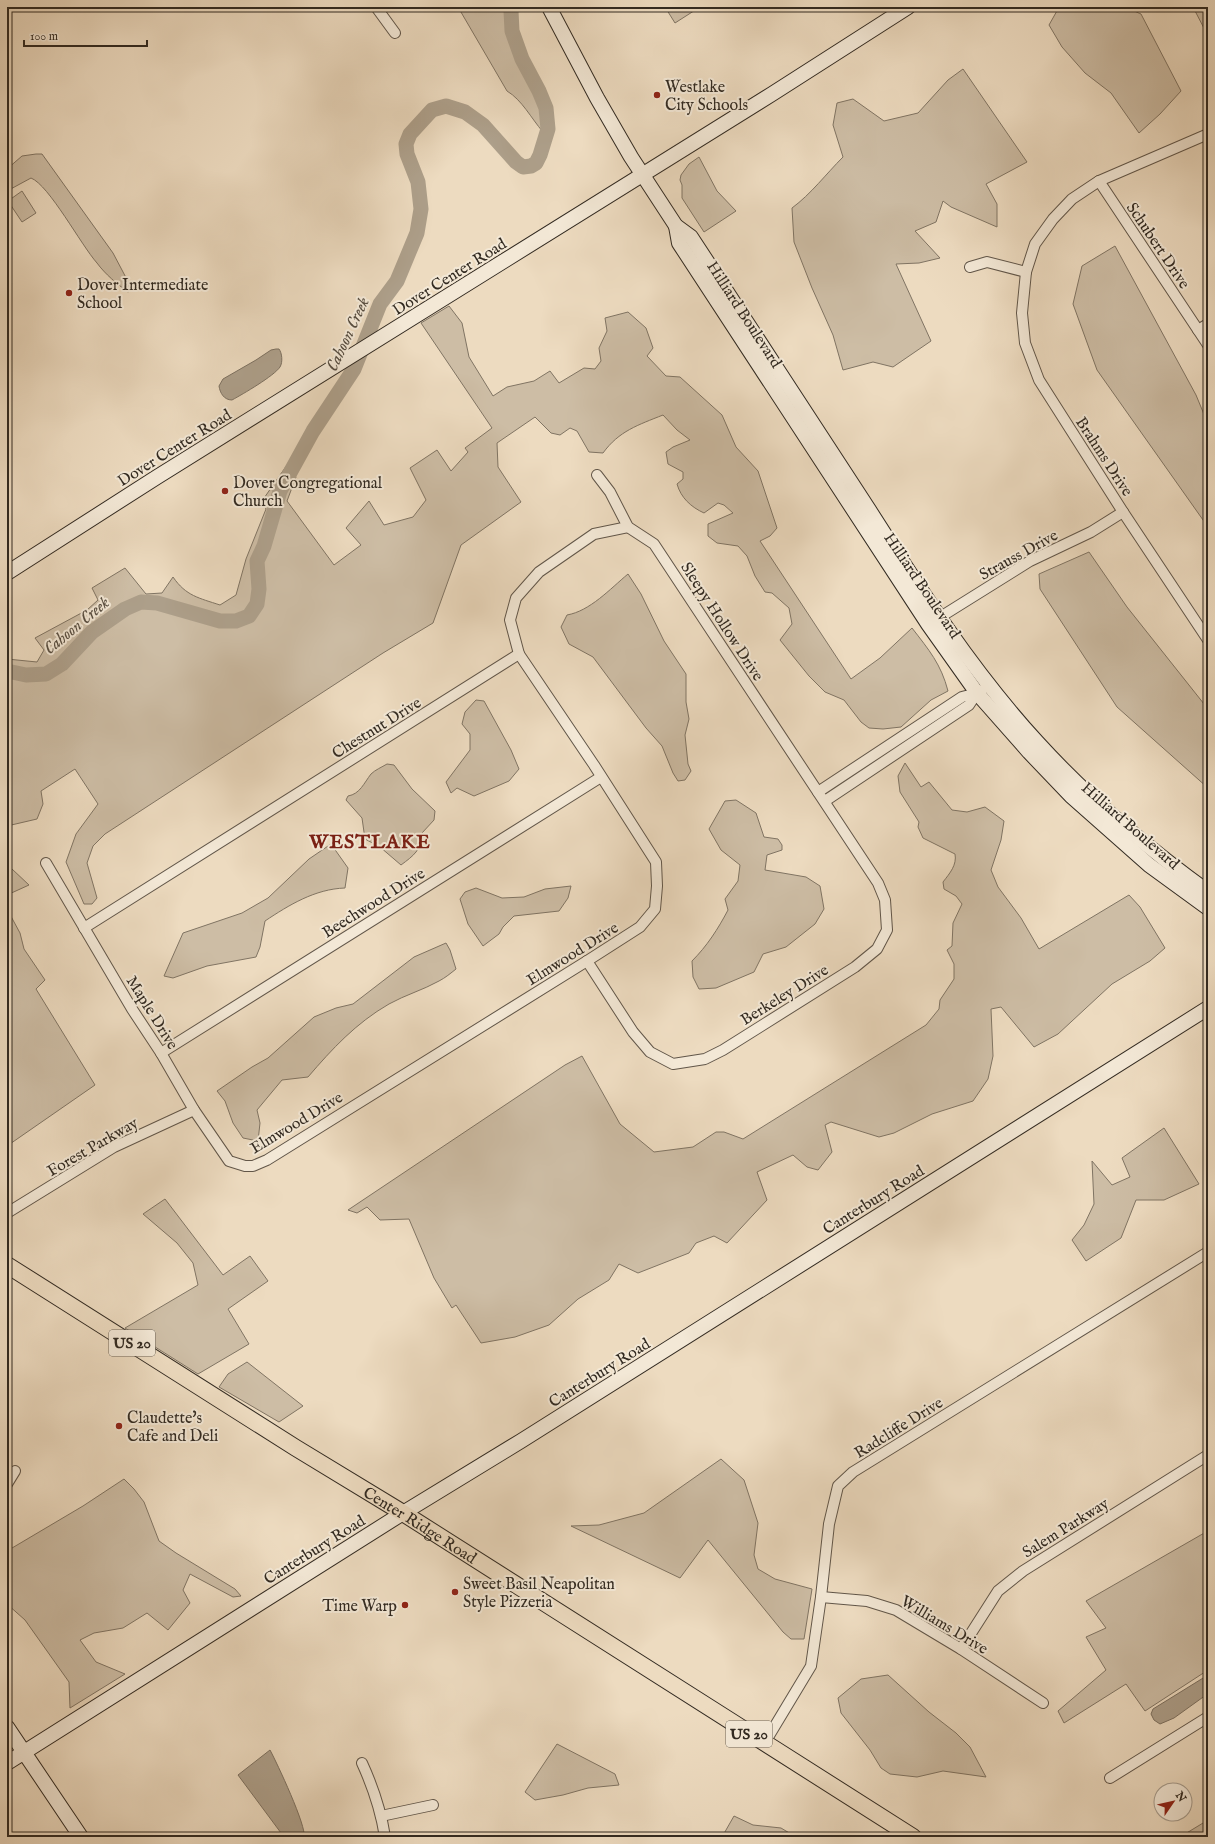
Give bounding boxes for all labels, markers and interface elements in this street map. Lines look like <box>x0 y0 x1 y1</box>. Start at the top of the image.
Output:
scale bar <box>24 22 147 48</box>
text: 100 m <box>30 29 58 44</box>
place label: Westlake City Schools <box>665 78 749 116</box>
marker: Westlake City Schools <box>652 90 662 100</box>
street label: Schubert Drive <box>1121 199 1194 293</box>
street label: Dover Center Road <box>389 234 511 321</box>
street label: Hilliard Boulevard <box>701 258 786 373</box>
place label: Dover Intermediate School <box>77 276 208 314</box>
marker: Dover Intermediate School <box>64 288 74 298</box>
water label: Cahoon Creek <box>322 294 375 375</box>
street label: Dover Center Road <box>114 405 236 492</box>
street label: Brahms Drive <box>1070 414 1136 501</box>
place label: Dover Congregational Church <box>233 474 383 512</box>
marker: Dover Congregational Church <box>220 486 230 496</box>
street label: Strauss Drive <box>976 526 1062 586</box>
street label: Hilliard Boulevard <box>879 529 964 643</box>
street label: Sleepy Hollow Drive <box>675 559 767 685</box>
water label: Cahoon Creek <box>40 593 114 660</box>
street label: Chestnut Drive <box>329 693 425 764</box>
street label: Hilliard Boulevard <box>1077 778 1183 875</box>
district label: WESTLAKE <box>308 830 431 855</box>
street label: Beechwood Drive <box>319 864 429 943</box>
street label: Elmwood Drive <box>523 919 623 991</box>
street label: Berkeley Drive <box>737 961 833 1031</box>
street label: Maple Drive <box>121 973 182 1054</box>
street label: Elmwood Drive <box>247 1088 347 1159</box>
street label: Forest Parkway <box>44 1114 142 1182</box>
street label: Canterbury Road <box>820 1161 929 1240</box>
road number: US 20 <box>109 1330 155 1356</box>
street label: Canterbury Road <box>546 1334 655 1413</box>
street label: Radcliffe Drive <box>851 1394 947 1464</box>
place label: Claudette's Cafe and Deli <box>127 1409 218 1447</box>
marker: Claudette's Cafe and Deli <box>114 1421 124 1431</box>
street label: Center Ridge Road <box>359 1483 480 1569</box>
street label: Salem Parkway <box>1019 1494 1113 1563</box>
street label: Canterbury Road <box>261 1511 370 1590</box>
place label: Sweet Basil Neapolitan Style Pizzeria <box>463 1575 615 1613</box>
marker: Sweet Basil Neapolitan Style Pizzeria <box>450 1587 460 1597</box>
street label: Williams Drive <box>897 1592 991 1660</box>
place label: Time Warp <box>322 1597 397 1617</box>
marker: Time Warp <box>400 1600 410 1610</box>
road number: US 20 <box>726 1721 772 1747</box>
north arrow <box>1153 1782 1193 1822</box>
text: N <box>1171 1788 1189 1805</box>

